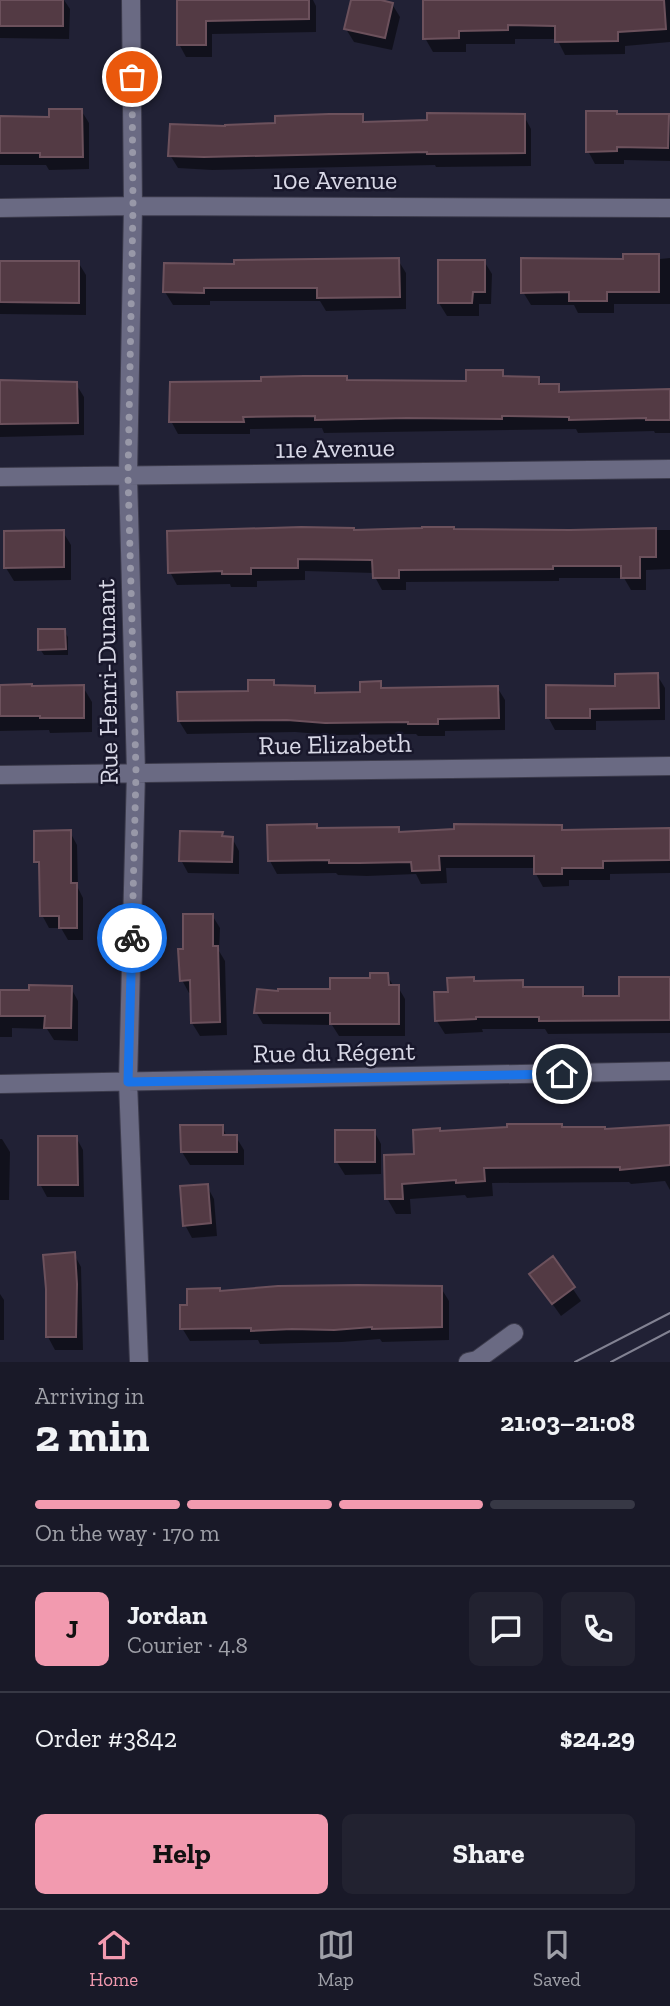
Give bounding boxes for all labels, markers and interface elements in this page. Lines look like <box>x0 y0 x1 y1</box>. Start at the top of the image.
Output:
pin <box>102 47 162 107</box>
icon: bag <box>113 58 151 96</box>
street label: 10e Avenue <box>273 164 397 196</box>
street label: 11e Avenue <box>275 431 395 465</box>
street label: Rue Henri-Dunant <box>89 578 125 785</box>
street label: Rue Elizabeth <box>258 727 412 761</box>
courier <box>97 903 167 973</box>
icon: bike <box>113 919 151 957</box>
street label: Rue du Régent <box>252 1035 416 1069</box>
pin <box>532 1044 592 1104</box>
icon: home <box>543 1055 581 1093</box>
text: Arriving in <box>35 1382 144 1410</box>
text: 21:03–21:08 <box>500 1406 635 1438</box>
text: 2 min <box>35 1408 150 1463</box>
text: On the way · 170 m <box>35 1519 220 1547</box>
button: chat <box>469 1592 543 1666</box>
button: phone <box>561 1592 635 1666</box>
text: Jordan <box>127 1599 207 1631</box>
text: J <box>66 1613 78 1645</box>
text: Courier · 4.8 <box>127 1631 248 1659</box>
text: Order #3842 <box>35 1722 177 1754</box>
text: $24.29 <box>560 1722 635 1754</box>
button: Help <box>35 1814 328 1894</box>
button: Share <box>342 1814 635 1894</box>
tab: Home <box>89 1926 138 1991</box>
tab: Map <box>317 1926 355 1991</box>
tab: Saved <box>533 1926 581 1991</box>

